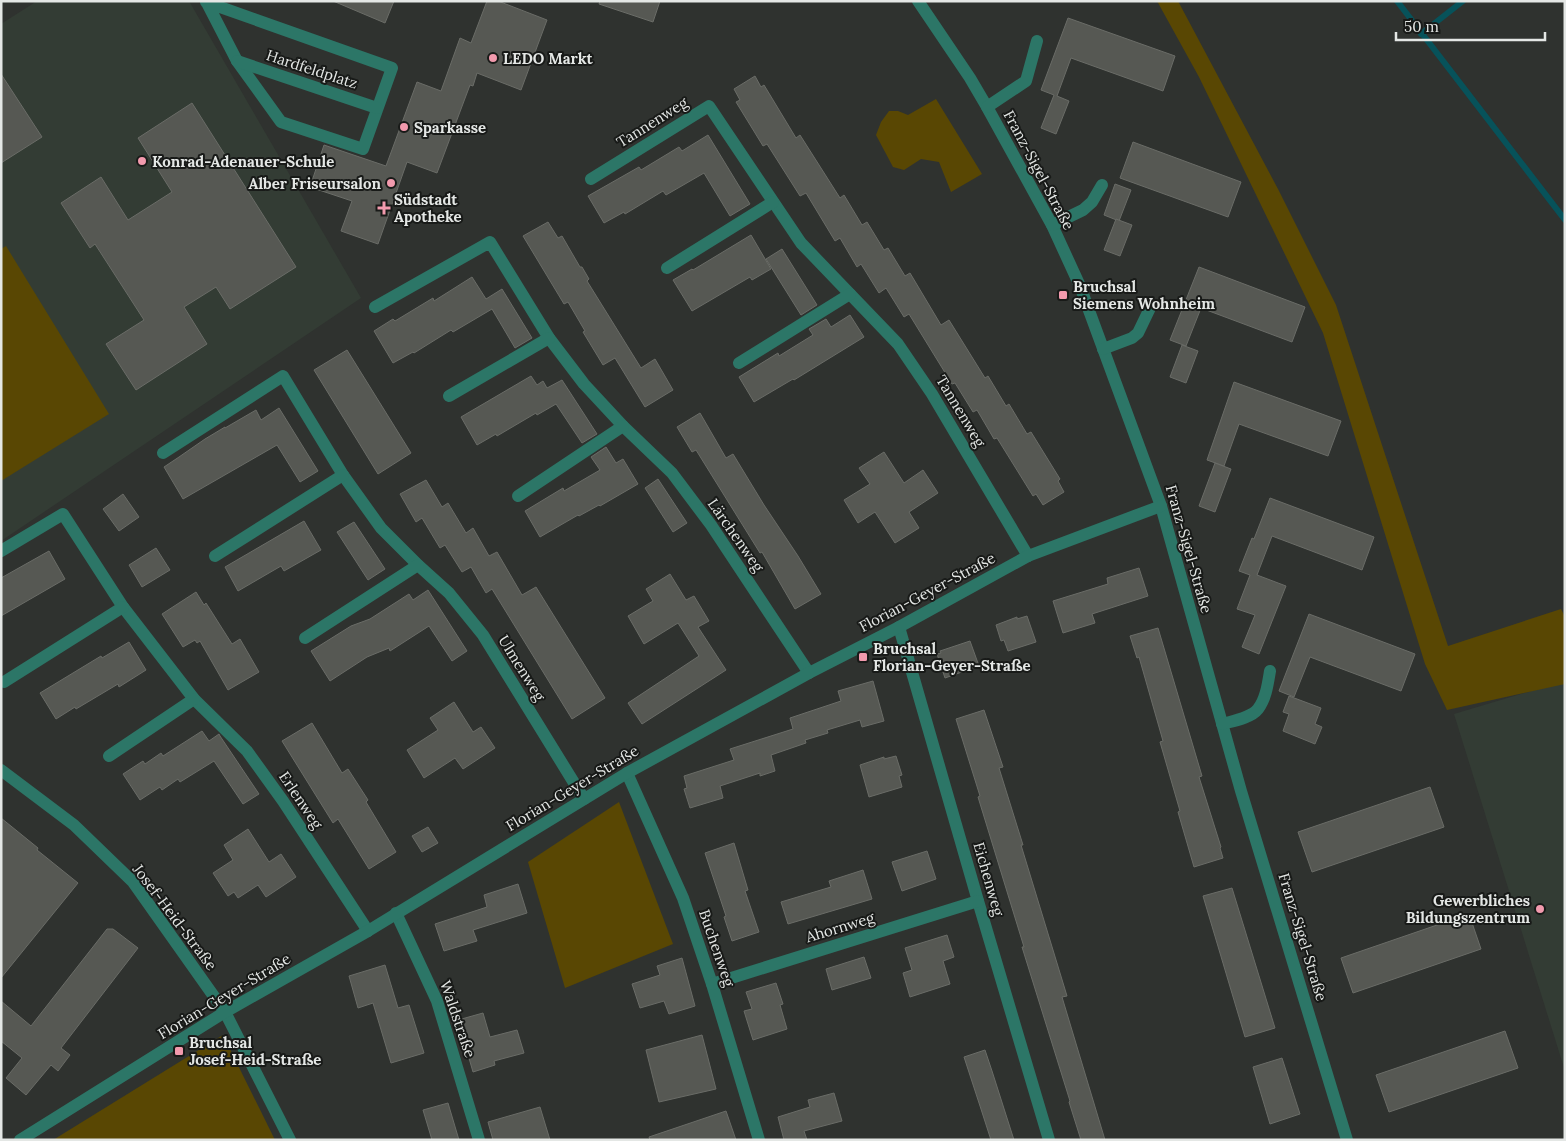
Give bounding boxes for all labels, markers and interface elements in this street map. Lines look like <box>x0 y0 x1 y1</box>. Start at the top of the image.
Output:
scale bar <box>1396 10 1545 42</box>
text: 50 m <box>1404 17 1439 36</box>
street label: Hardfeldplatz <box>264 45 360 93</box>
place label: LEDO Markt <box>503 49 594 68</box>
marker: LEDO Markt <box>487 52 499 64</box>
street label: Tannenweg <box>613 92 692 151</box>
street label: Franz-Sigel-Straße <box>999 107 1079 233</box>
place label: Sparkasse <box>414 118 486 137</box>
marker: Sparkasse <box>398 121 410 133</box>
place label: Konrad-Adenauer-Schule <box>152 152 334 171</box>
marker: Konrad-Adenauer-Schule <box>136 155 148 167</box>
place label: Alber Friseursalon <box>248 174 381 193</box>
marker: Alber Friseursalon <box>385 177 397 189</box>
place label: Südstadt Apotheke <box>394 190 462 226</box>
marker: Südstadt Apotheke <box>378 202 390 214</box>
place label: Bruchsal Siemens Wohnheim <box>1073 277 1215 313</box>
marker: Bruchsal Siemens Wohnheim <box>1057 289 1069 301</box>
street label: Tannenweg <box>932 372 990 451</box>
street label: Franz-Sigel-Straße <box>1162 483 1216 615</box>
street label: Lärchenweg <box>704 495 769 576</box>
street label: Florian-Geyer-Straße <box>856 548 998 636</box>
street label: Ulmenweg <box>494 632 550 705</box>
place label: Bruchsal Florian-Geyer-Straße <box>873 639 1031 675</box>
marker: Bruchsal Florian-Geyer-Straße <box>857 651 869 663</box>
street label: Florian-Geyer-Straße <box>502 741 642 835</box>
street label: Erlenweg <box>275 768 327 833</box>
street label: Eichenweg <box>969 840 1009 919</box>
street label: Josef-Heid-Straße <box>128 859 221 974</box>
street label: Franz-Sigel-Straße <box>1274 871 1332 1003</box>
place label: Gewerbliches Bildungszentrum <box>1406 891 1530 927</box>
marker: Gewerbliches Bildungszentrum <box>1534 903 1546 915</box>
street label: Buchenweg <box>695 907 739 990</box>
street label: Ahornweg <box>802 907 877 947</box>
street label: Florian-Geyer-Straße <box>154 949 294 1043</box>
street label: Waldstraße <box>436 978 480 1060</box>
place label: Bruchsal Josef-Heid-Straße <box>189 1033 321 1069</box>
marker: Bruchsal Josef-Heid-Straße <box>173 1045 185 1057</box>

